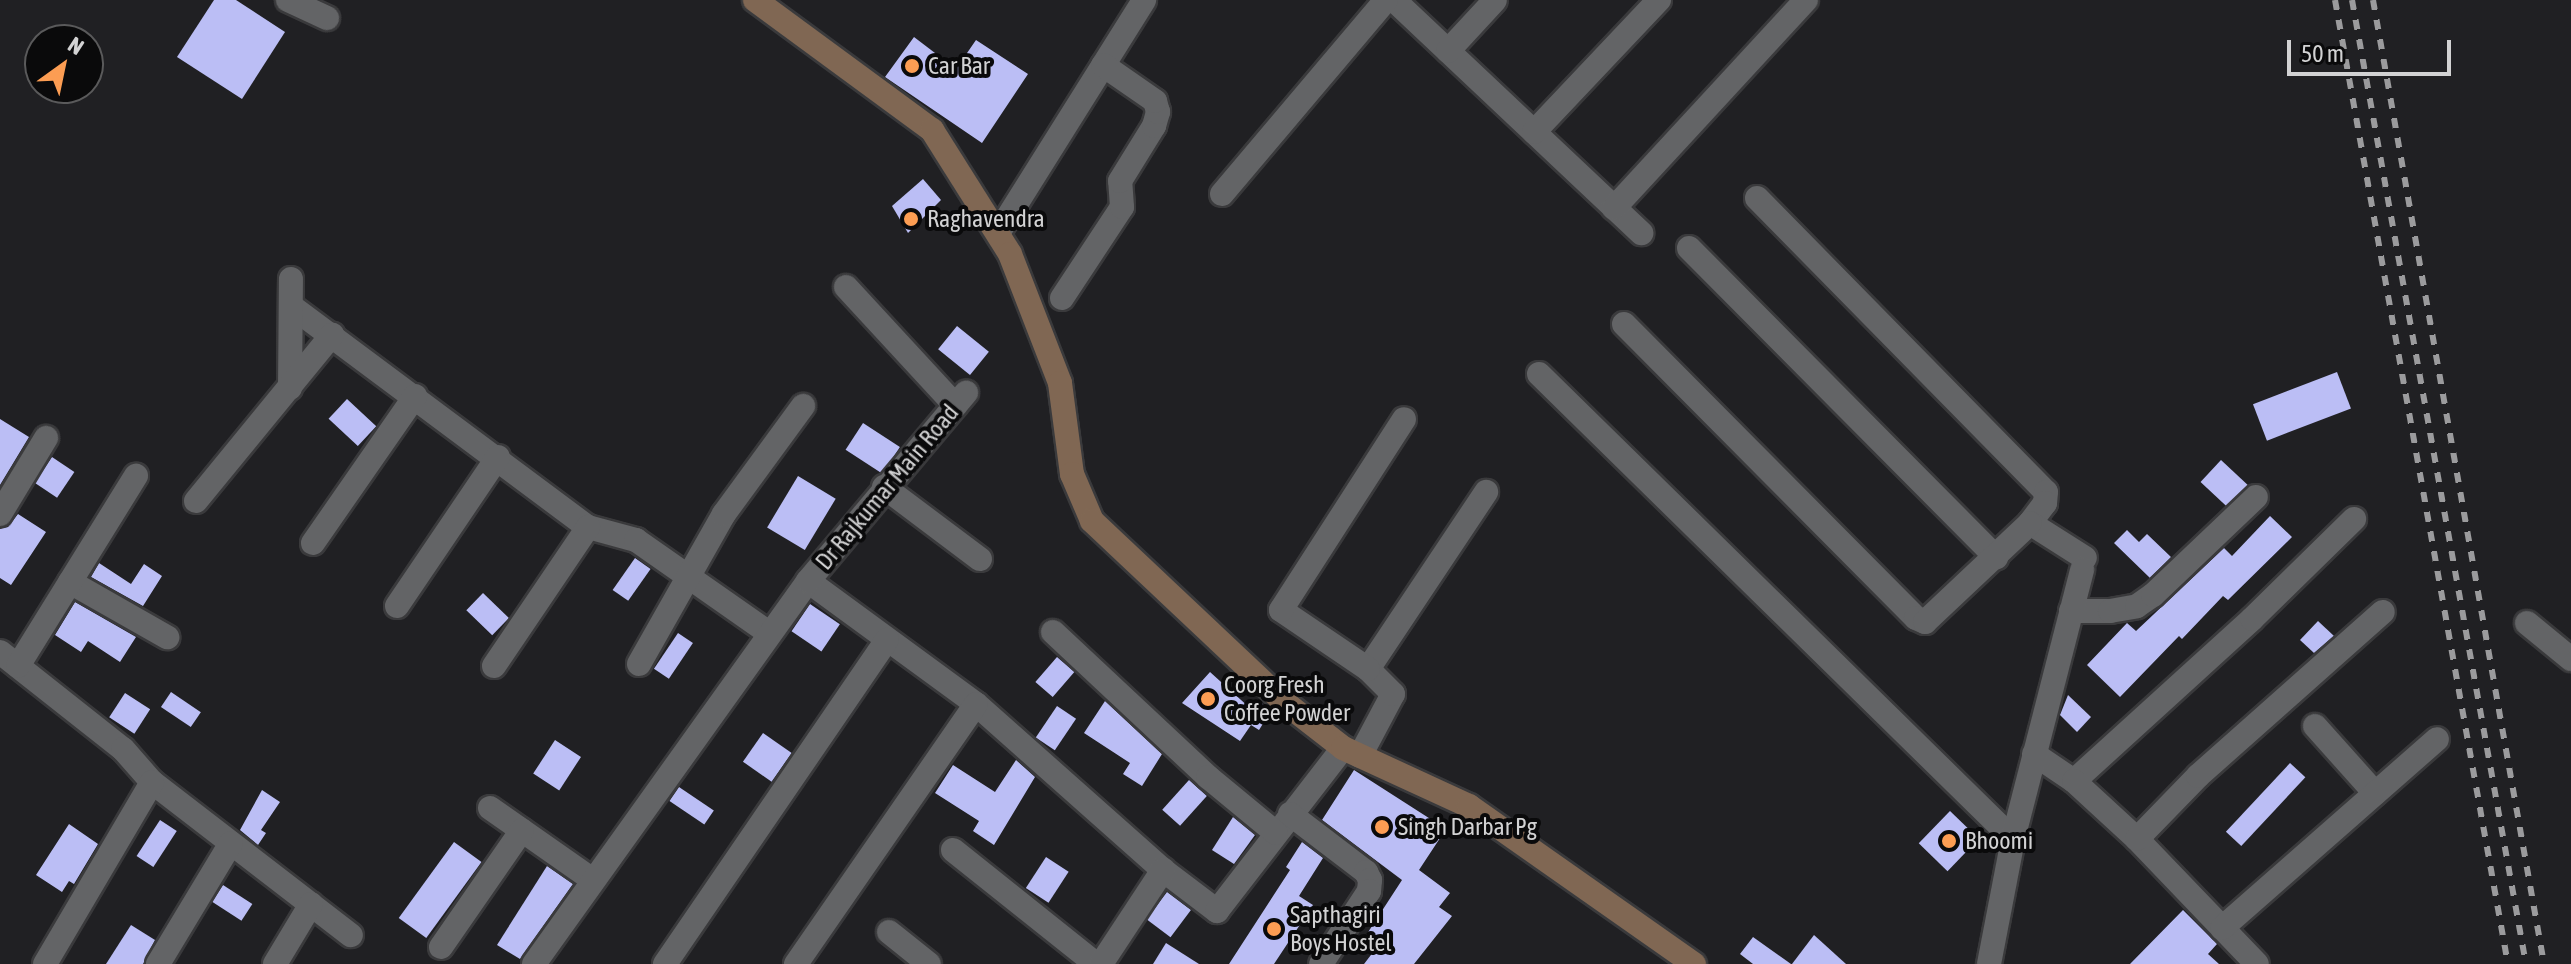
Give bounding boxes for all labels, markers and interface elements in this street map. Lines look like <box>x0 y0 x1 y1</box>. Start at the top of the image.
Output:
north arrow <box>24 24 104 104</box>
scale bar <box>2291 24 2455 74</box>
text: N <box>63 31 89 60</box>
text: 50 m <box>2301 40 2344 67</box>
place label: Car Bar <box>928 52 990 80</box>
marker: Car Bar <box>903 57 921 75</box>
place label: Raghavendra <box>927 205 1045 233</box>
marker: Raghavendra <box>902 210 920 228</box>
street label: Dr Rajkumar Main Road <box>809 398 965 576</box>
place label: Coorg Fresh Coffee Powder <box>1224 671 1350 727</box>
marker: Coorg Fresh Coffee Powder <box>1199 690 1217 708</box>
place label: Singh Darbar Pg <box>1398 813 1537 841</box>
marker: Singh Darbar Pg <box>1373 818 1391 836</box>
place label: Bhoomi <box>1965 827 2033 855</box>
marker: Bhoomi <box>1940 832 1958 850</box>
place label: Sapthagiri Boys Hostel <box>1290 901 1392 957</box>
marker: Sapthagiri Boys Hostel <box>1265 920 1283 938</box>

